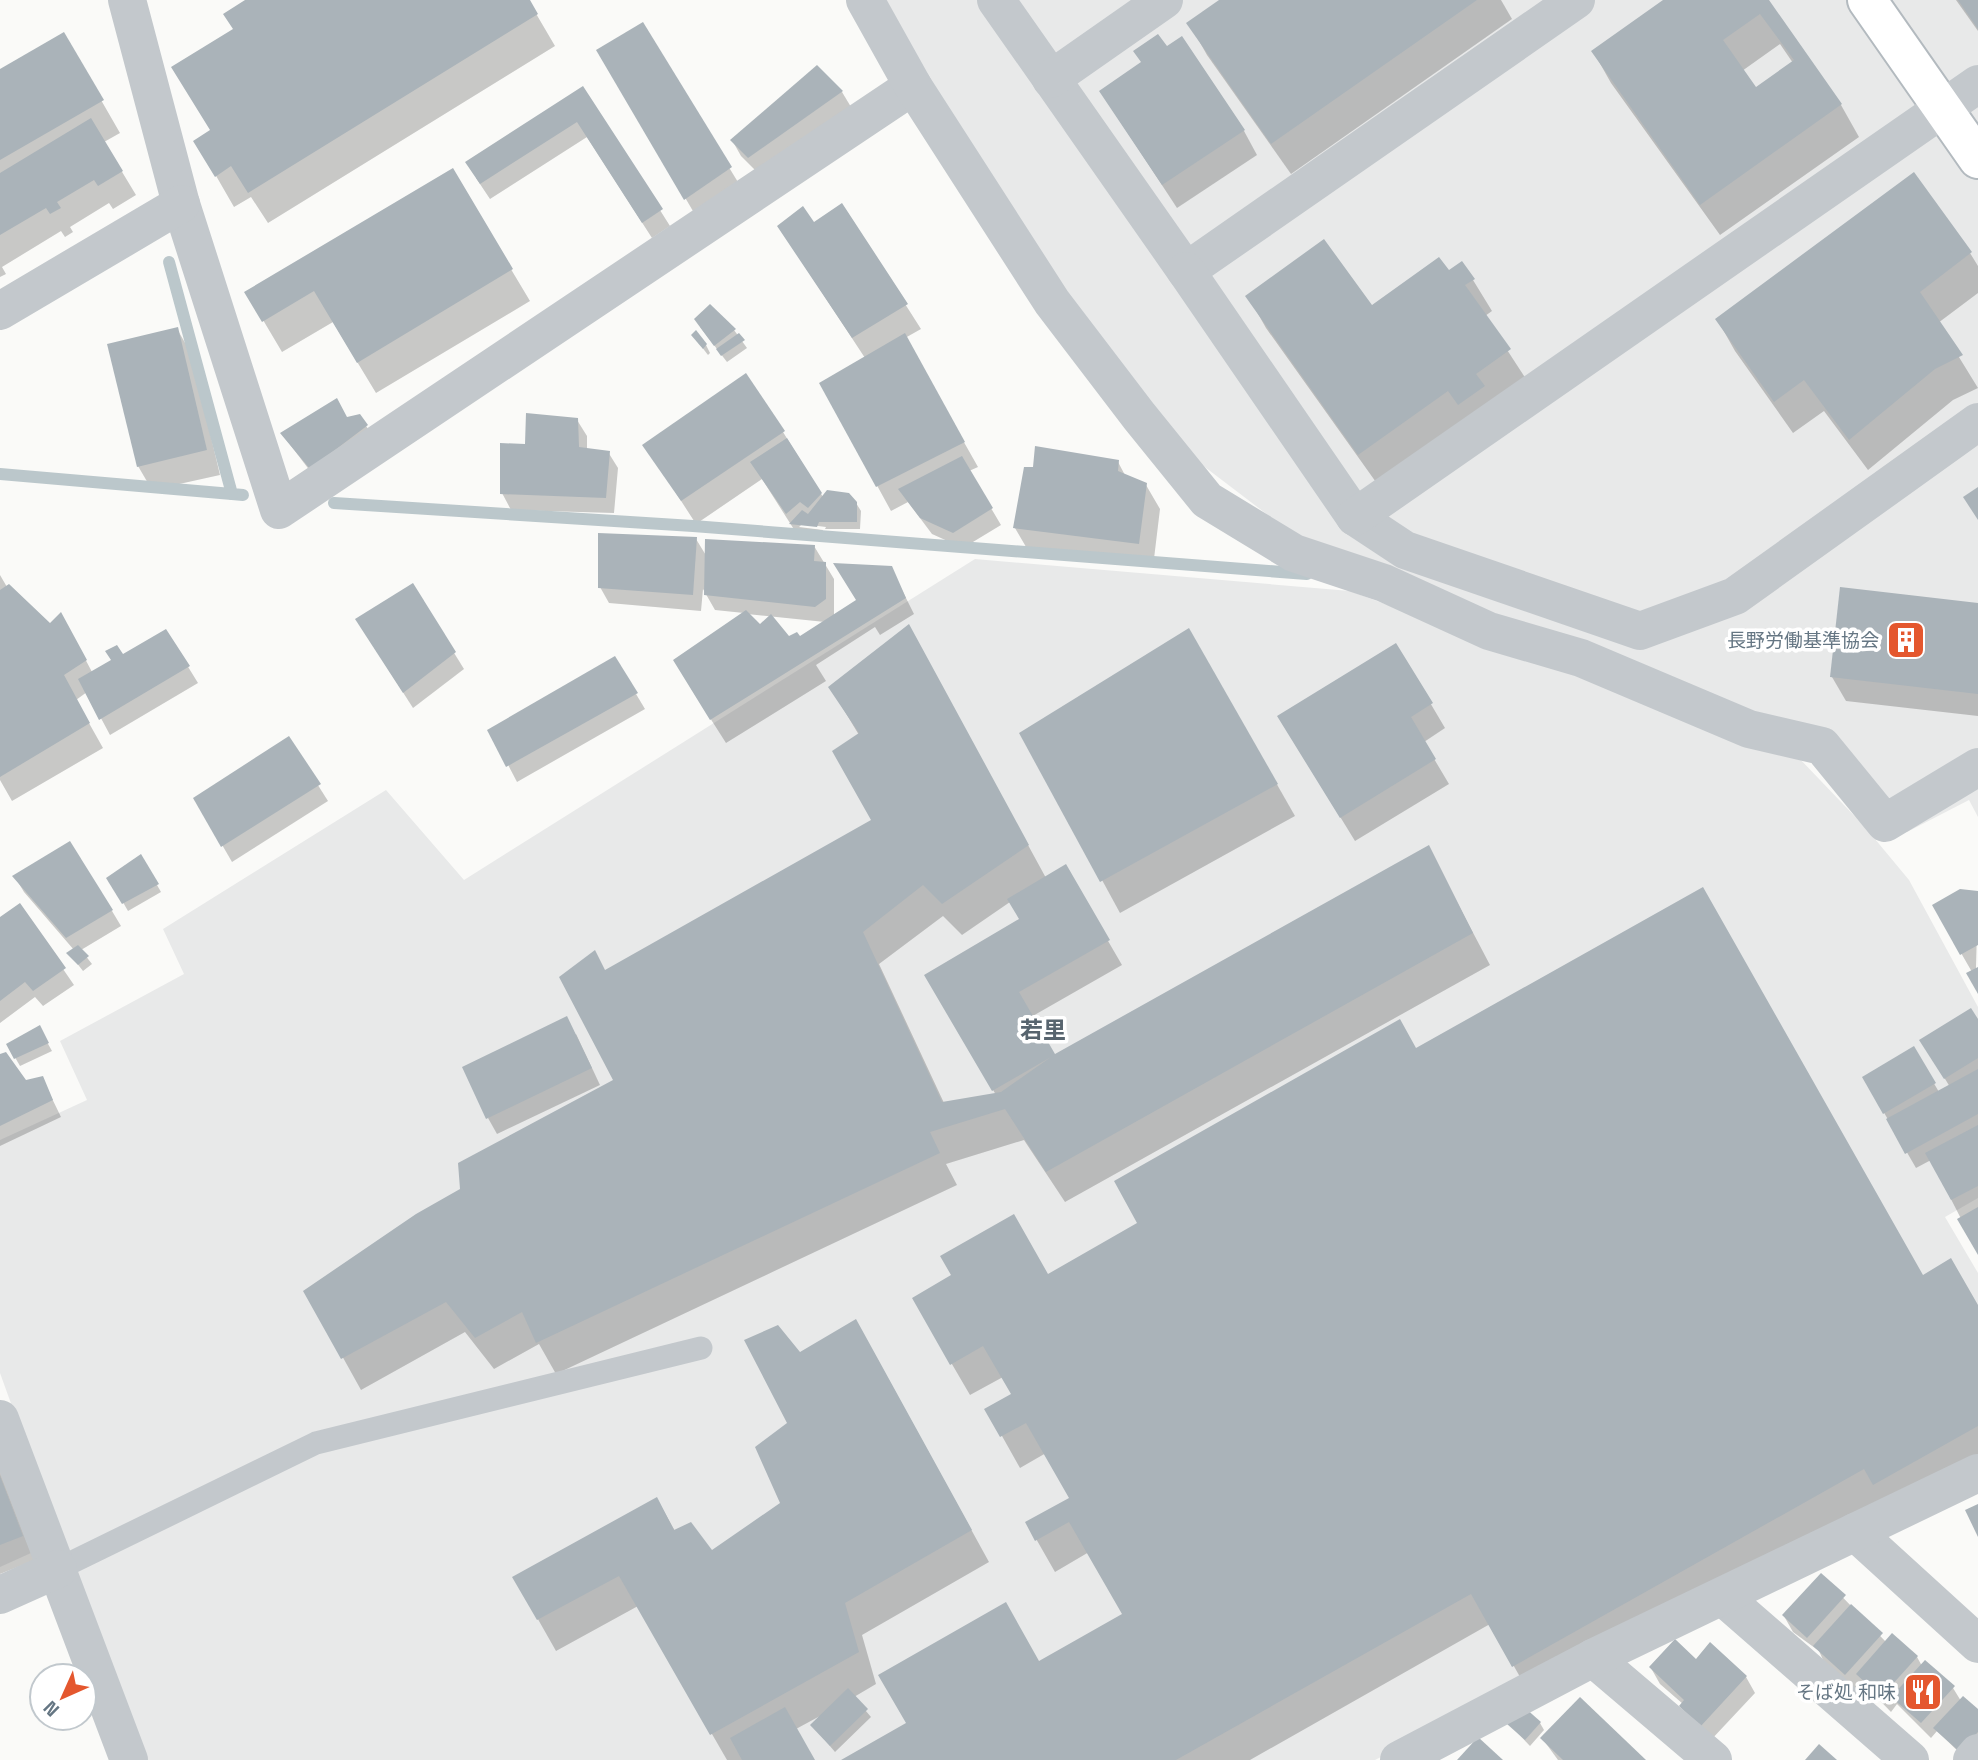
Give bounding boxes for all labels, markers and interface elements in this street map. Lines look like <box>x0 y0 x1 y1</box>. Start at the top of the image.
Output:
building icon: 長野労働基準協会 <box>1885 619 1927 661</box>
place label: 長野労働基準協会 <box>1727 628 1879 653</box>
district label: 若里 <box>1020 1015 1066 1045</box>
north arrow <box>28 1662 98 1732</box>
restaurant icon: そば処 和味 <box>1902 1671 1944 1713</box>
place label: そば処 和味 <box>1796 1680 1896 1705</box>
text: N <box>38 1695 65 1722</box>

